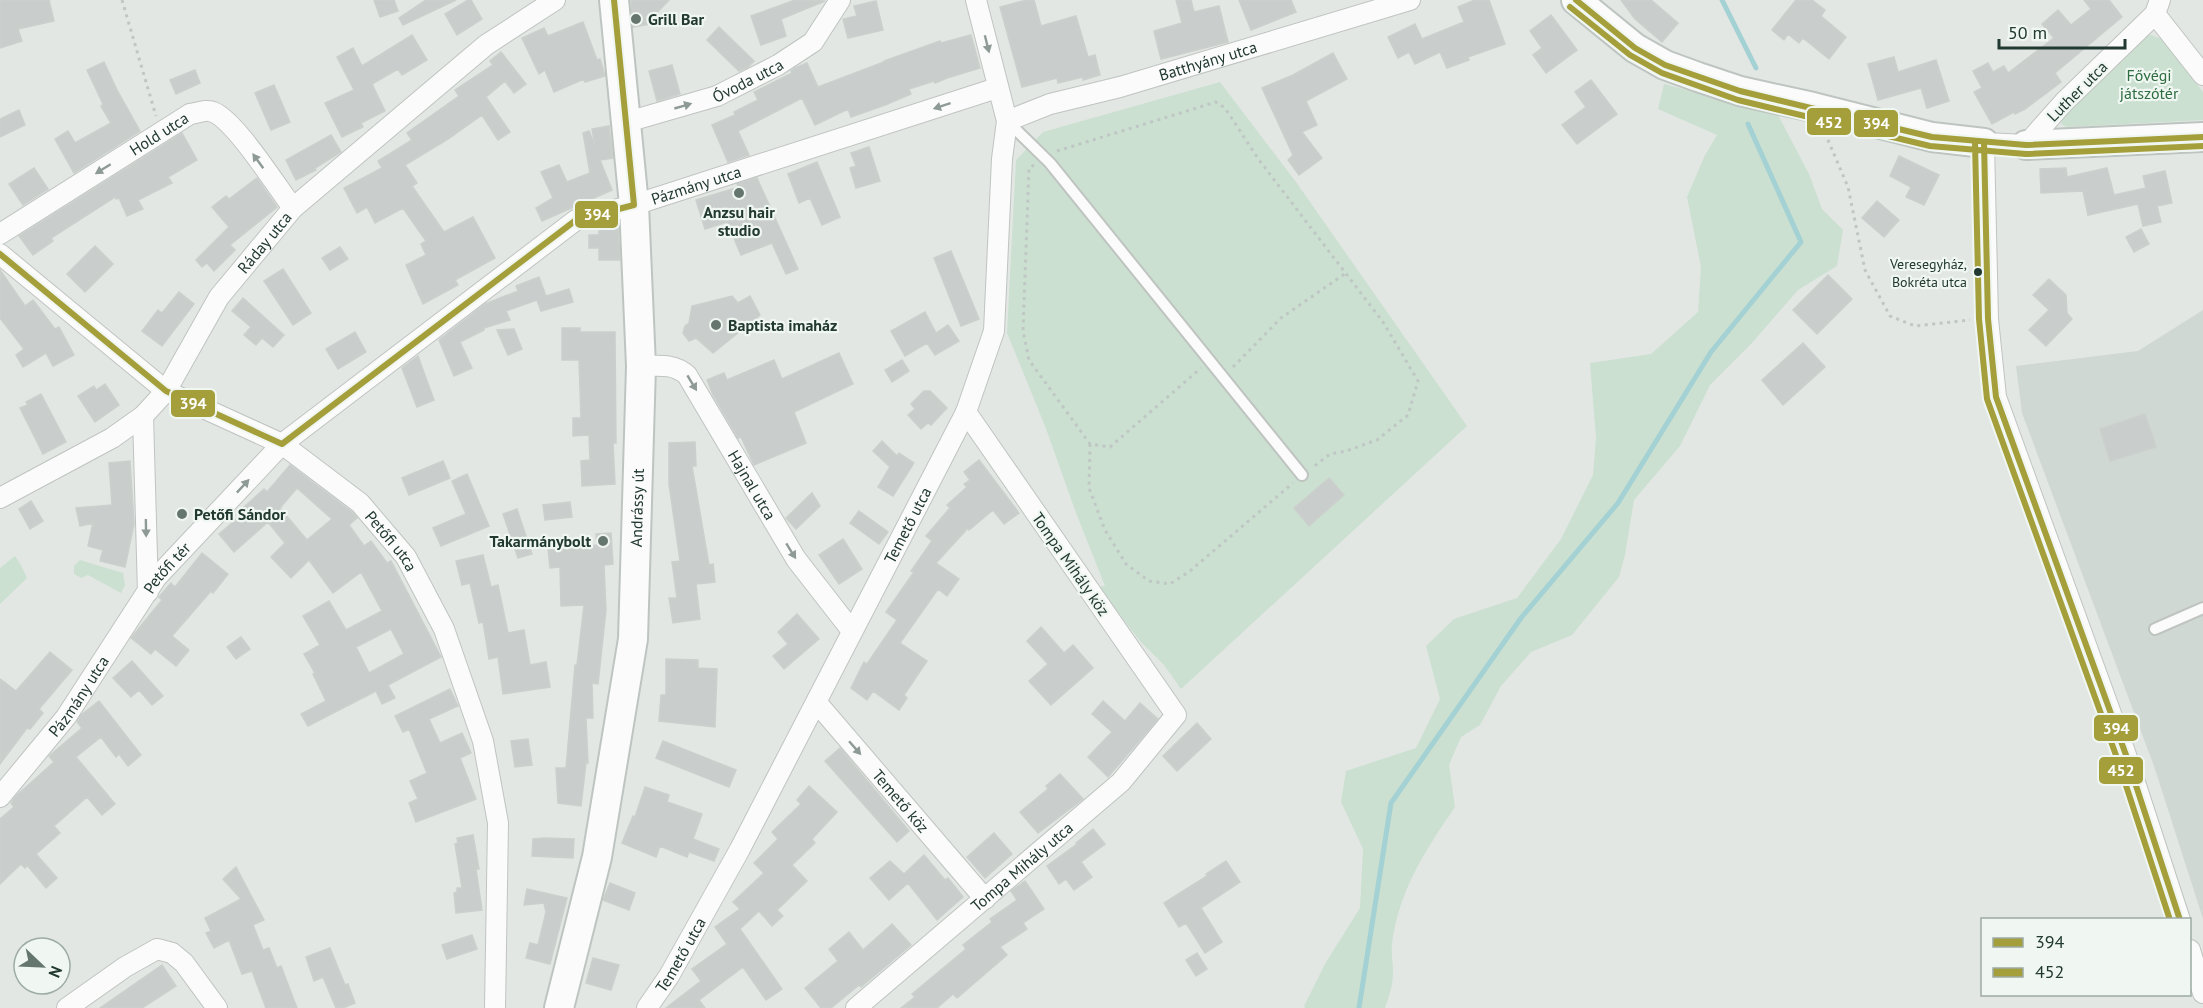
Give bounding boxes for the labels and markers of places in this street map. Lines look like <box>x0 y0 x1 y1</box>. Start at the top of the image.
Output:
place label: Grill Bar <box>648 9 705 29</box>
marker: Grill Bar <box>629 12 643 26</box>
marker: Anzsu hair studio <box>732 186 746 200</box>
place label: Anzsu hair studio <box>703 202 775 240</box>
place label: Veresegyház, Bokréta utca <box>1889 255 1967 291</box>
marker: Veresegyház, Bokréta utca <box>1972 266 1984 278</box>
place label: Baptista imaház <box>728 315 837 335</box>
marker: Baptista imaház <box>709 318 723 332</box>
place label: Petőfi Sándor <box>194 504 286 524</box>
marker: Petőfi Sándor <box>175 507 189 521</box>
place label: Takarmánybolt <box>490 531 591 551</box>
marker: Takarmánybolt <box>596 534 610 548</box>

